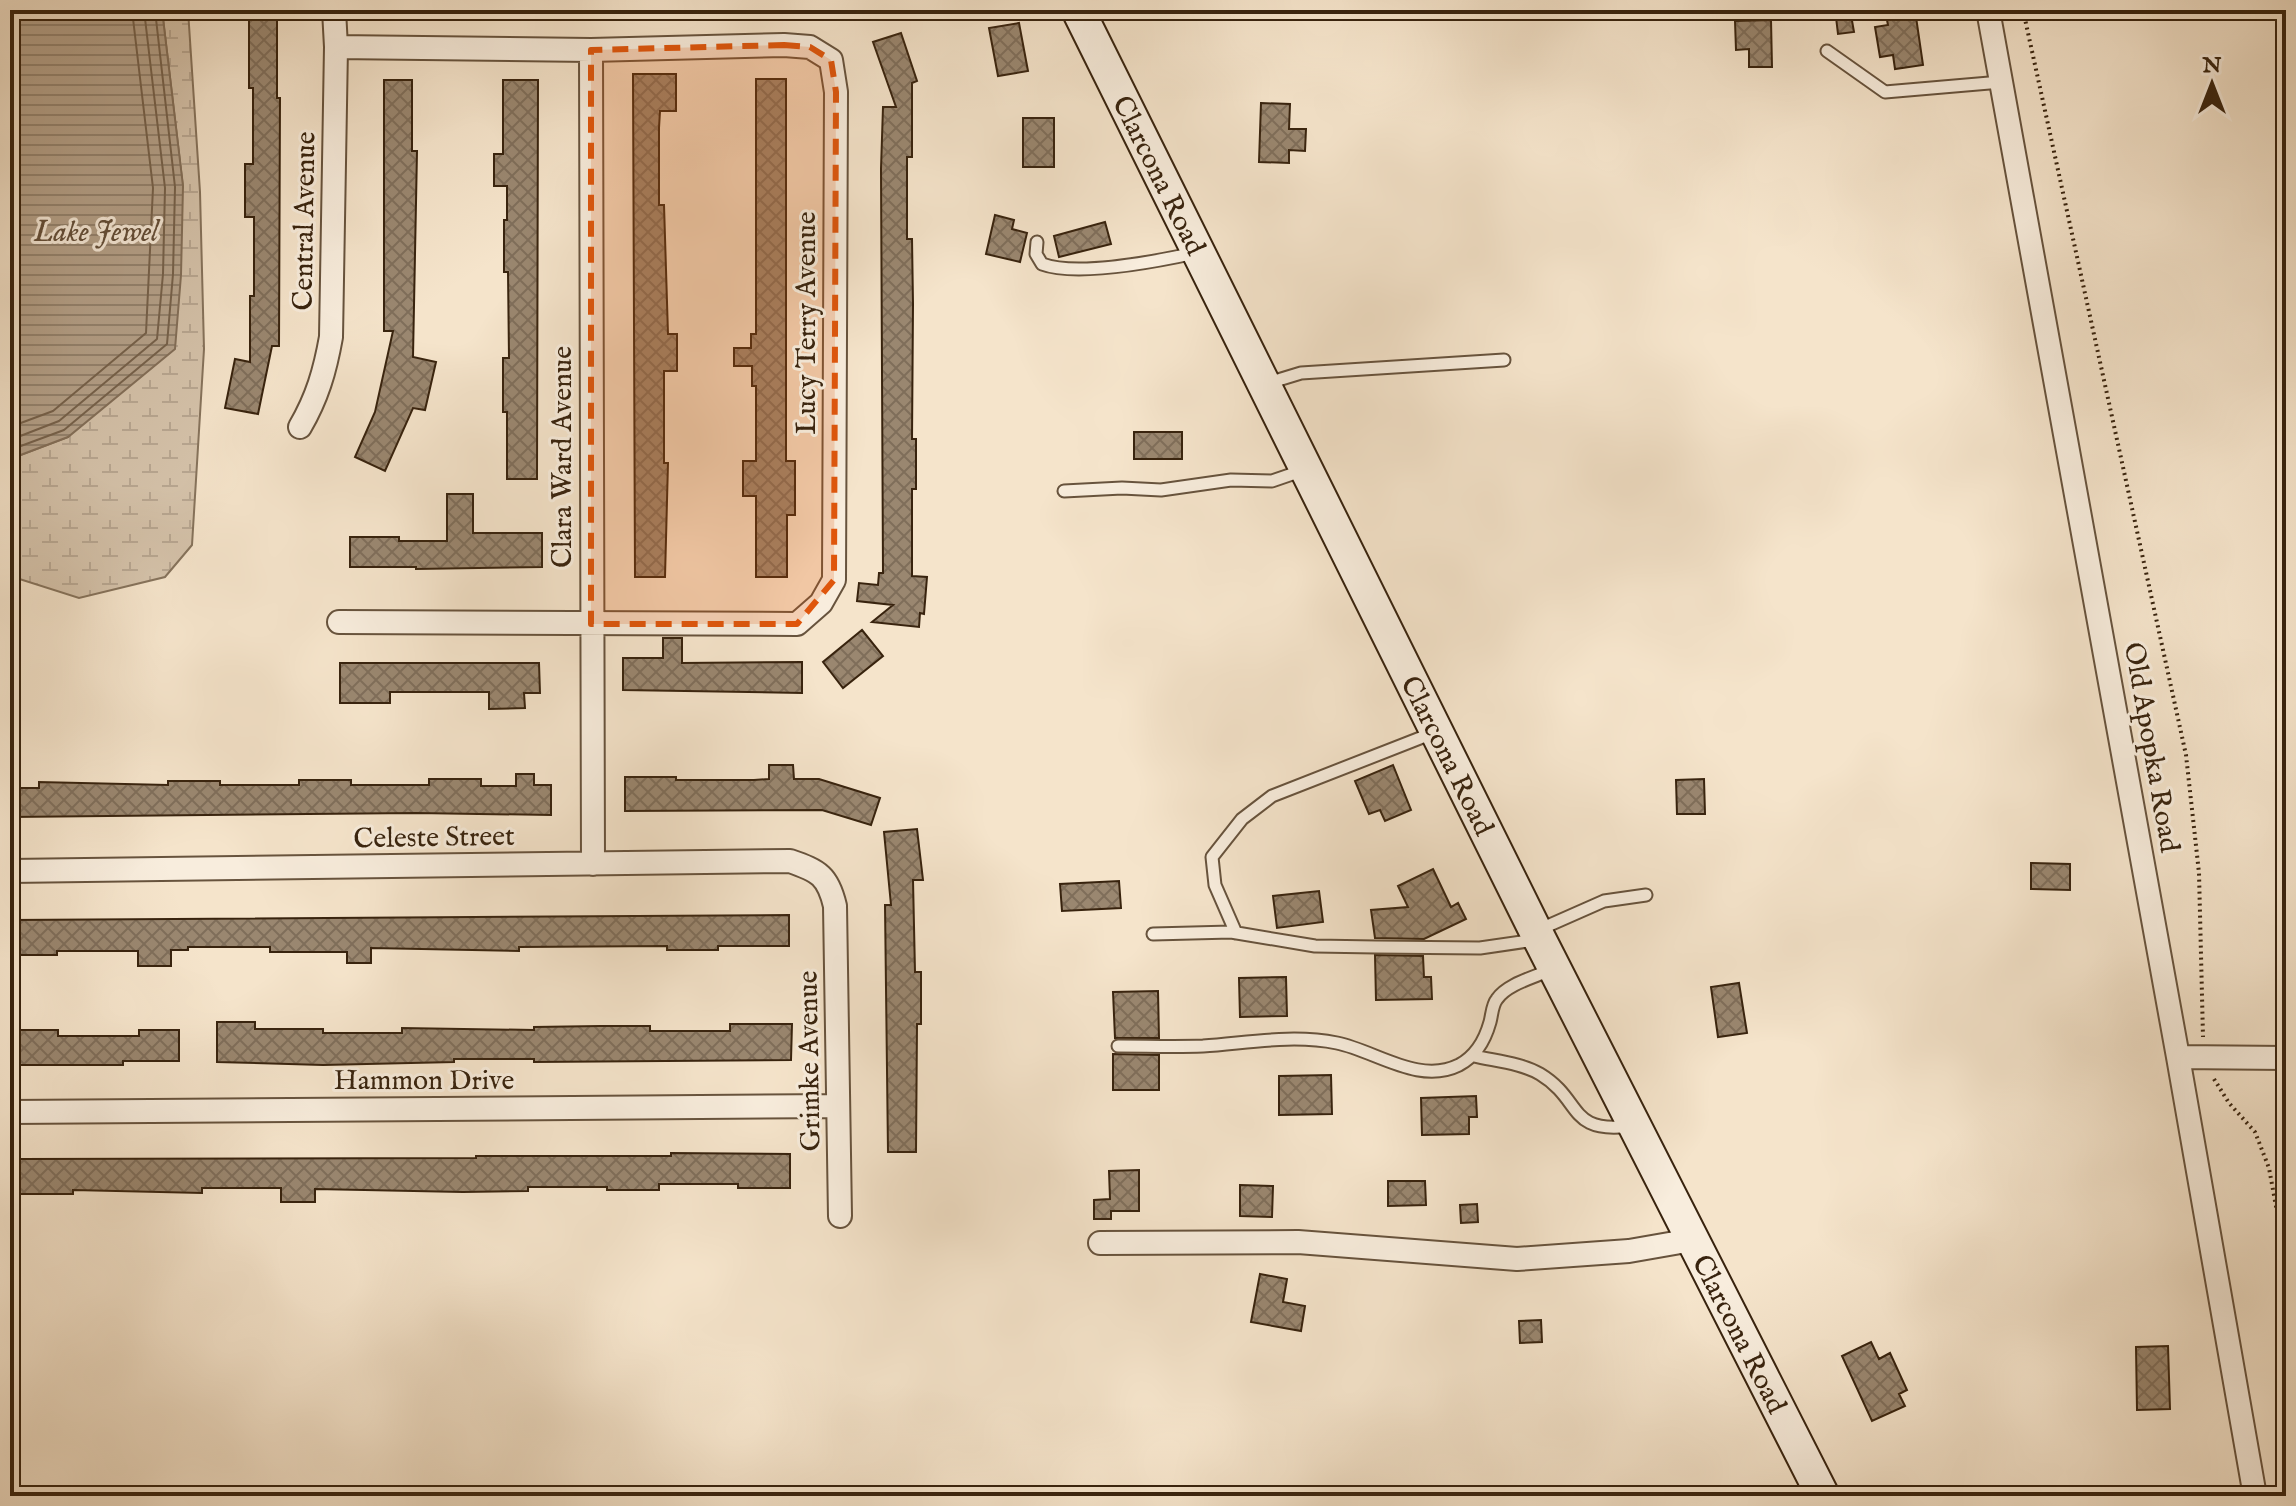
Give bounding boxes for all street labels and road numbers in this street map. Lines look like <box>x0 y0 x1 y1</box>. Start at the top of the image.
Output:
street label: Clarcona Road <box>1103 90 1212 261</box>
street label: Central Avenue <box>286 131 325 311</box>
street label: Lucy Terry Avenue <box>790 211 825 435</box>
street label: Clara Ward Avenue <box>546 346 581 568</box>
street label: Old Apopka Road <box>2115 640 2186 855</box>
street label: Clarcona Road <box>1392 671 1500 842</box>
street label: Celeste Street <box>353 820 515 857</box>
street label: Grimke Avenue <box>791 970 830 1152</box>
street label: Hammon Drive <box>334 1064 514 1099</box>
street label: Clarcona Road <box>1683 1249 1793 1420</box>

